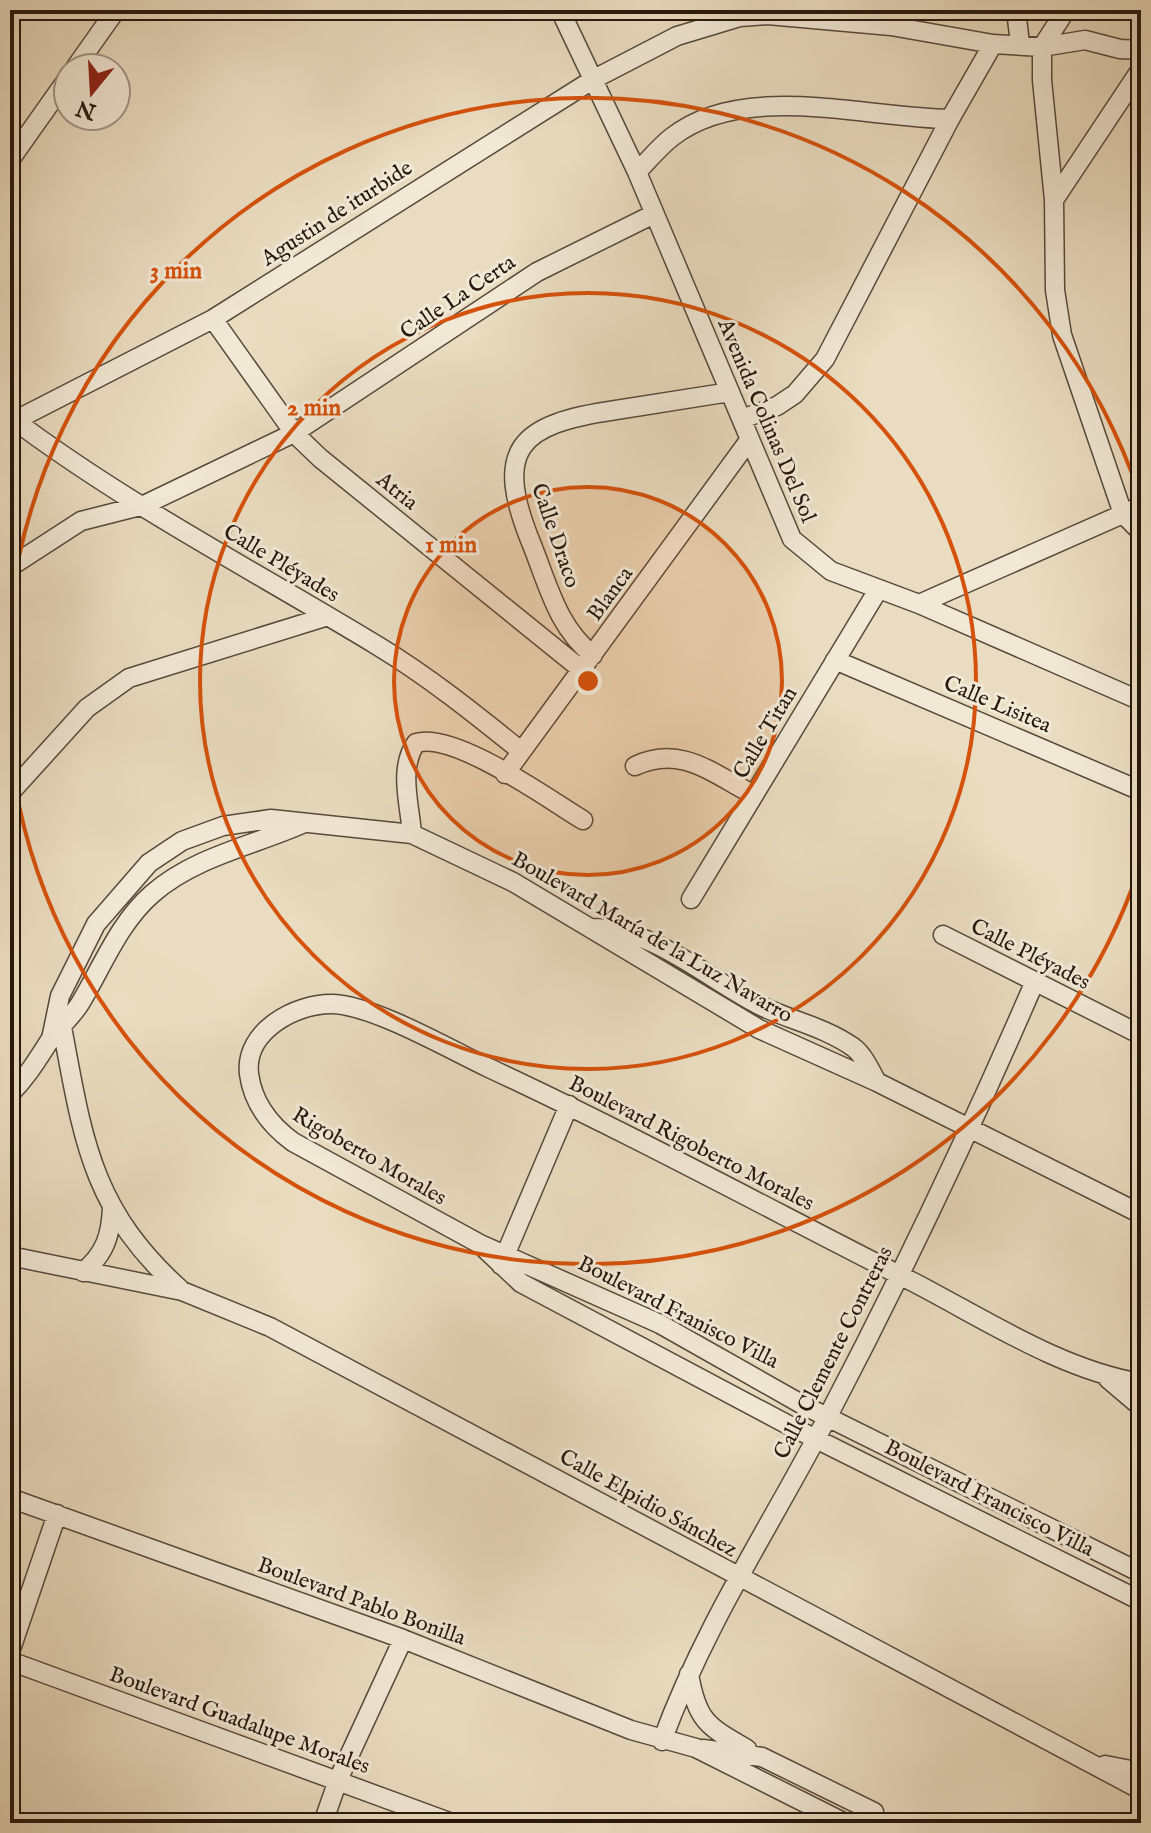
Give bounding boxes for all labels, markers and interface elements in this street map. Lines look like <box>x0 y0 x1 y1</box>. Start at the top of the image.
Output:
north arrow <box>52 52 132 132</box>
text: N <box>73 93 101 126</box>
street label: Agustin de iturbide <box>255 154 418 274</box>
street label: Calle La Certa <box>395 249 521 346</box>
text: 3 min <box>150 256 202 287</box>
street label: Avenida Colinas Del Sol <box>710 314 822 527</box>
text: 2 min <box>287 393 341 424</box>
street label: Atria <box>369 466 424 517</box>
street label: Calle Draco <box>524 480 586 592</box>
street label: Calle Pléyades <box>218 518 344 609</box>
text: 1 min <box>425 530 477 561</box>
street label: Blanca <box>581 561 640 627</box>
centre of rings <box>574 667 602 695</box>
street label: Calle Lisitea <box>939 670 1056 740</box>
street label: Calle Titan <box>727 682 804 784</box>
street label: Boulevard María de la Luz Navarro <box>506 846 798 1030</box>
street label: Calle Pléyades <box>966 913 1095 997</box>
street label: Boulevard Rigoberto Morales <box>564 1070 818 1218</box>
street label: Rigoberto Morales <box>287 1101 451 1212</box>
street label: Calle Clemente Contreras <box>768 1242 900 1464</box>
street label: Boulevard Franisco Villa <box>573 1250 784 1376</box>
street label: Boulevard Francisco Villa <box>880 1434 1099 1564</box>
street label: Calle Elpidio Sánchez <box>554 1443 742 1564</box>
street label: Boulevard Pablo Bonilla <box>253 1551 470 1653</box>
street label: Boulevard Guadalupe Morales <box>105 1661 373 1781</box>

